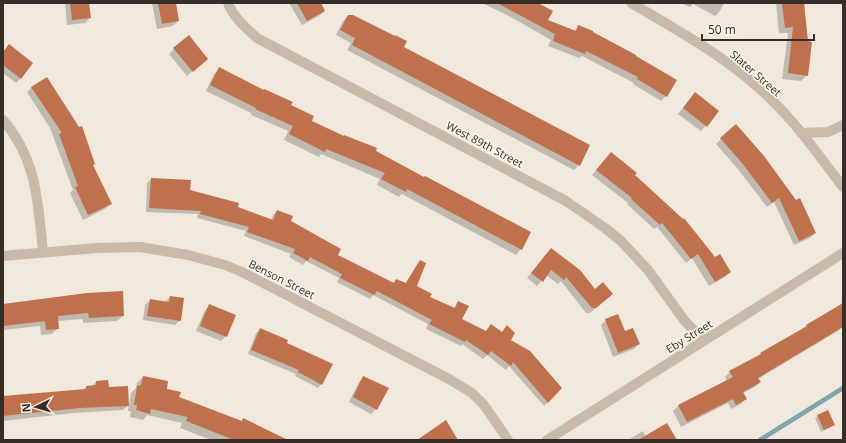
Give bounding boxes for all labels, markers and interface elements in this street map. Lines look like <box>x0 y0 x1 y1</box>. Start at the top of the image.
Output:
scale bar <box>702 16 814 42</box>
text: 50 m <box>708 21 736 38</box>
street label: Slater Street <box>727 47 785 99</box>
street label: West 89th Street <box>444 117 526 171</box>
street label: Benson Street <box>246 256 318 302</box>
street label: Eby Street <box>663 316 715 356</box>
north arrow <box>16 387 56 427</box>
text: N <box>18 403 33 413</box>

